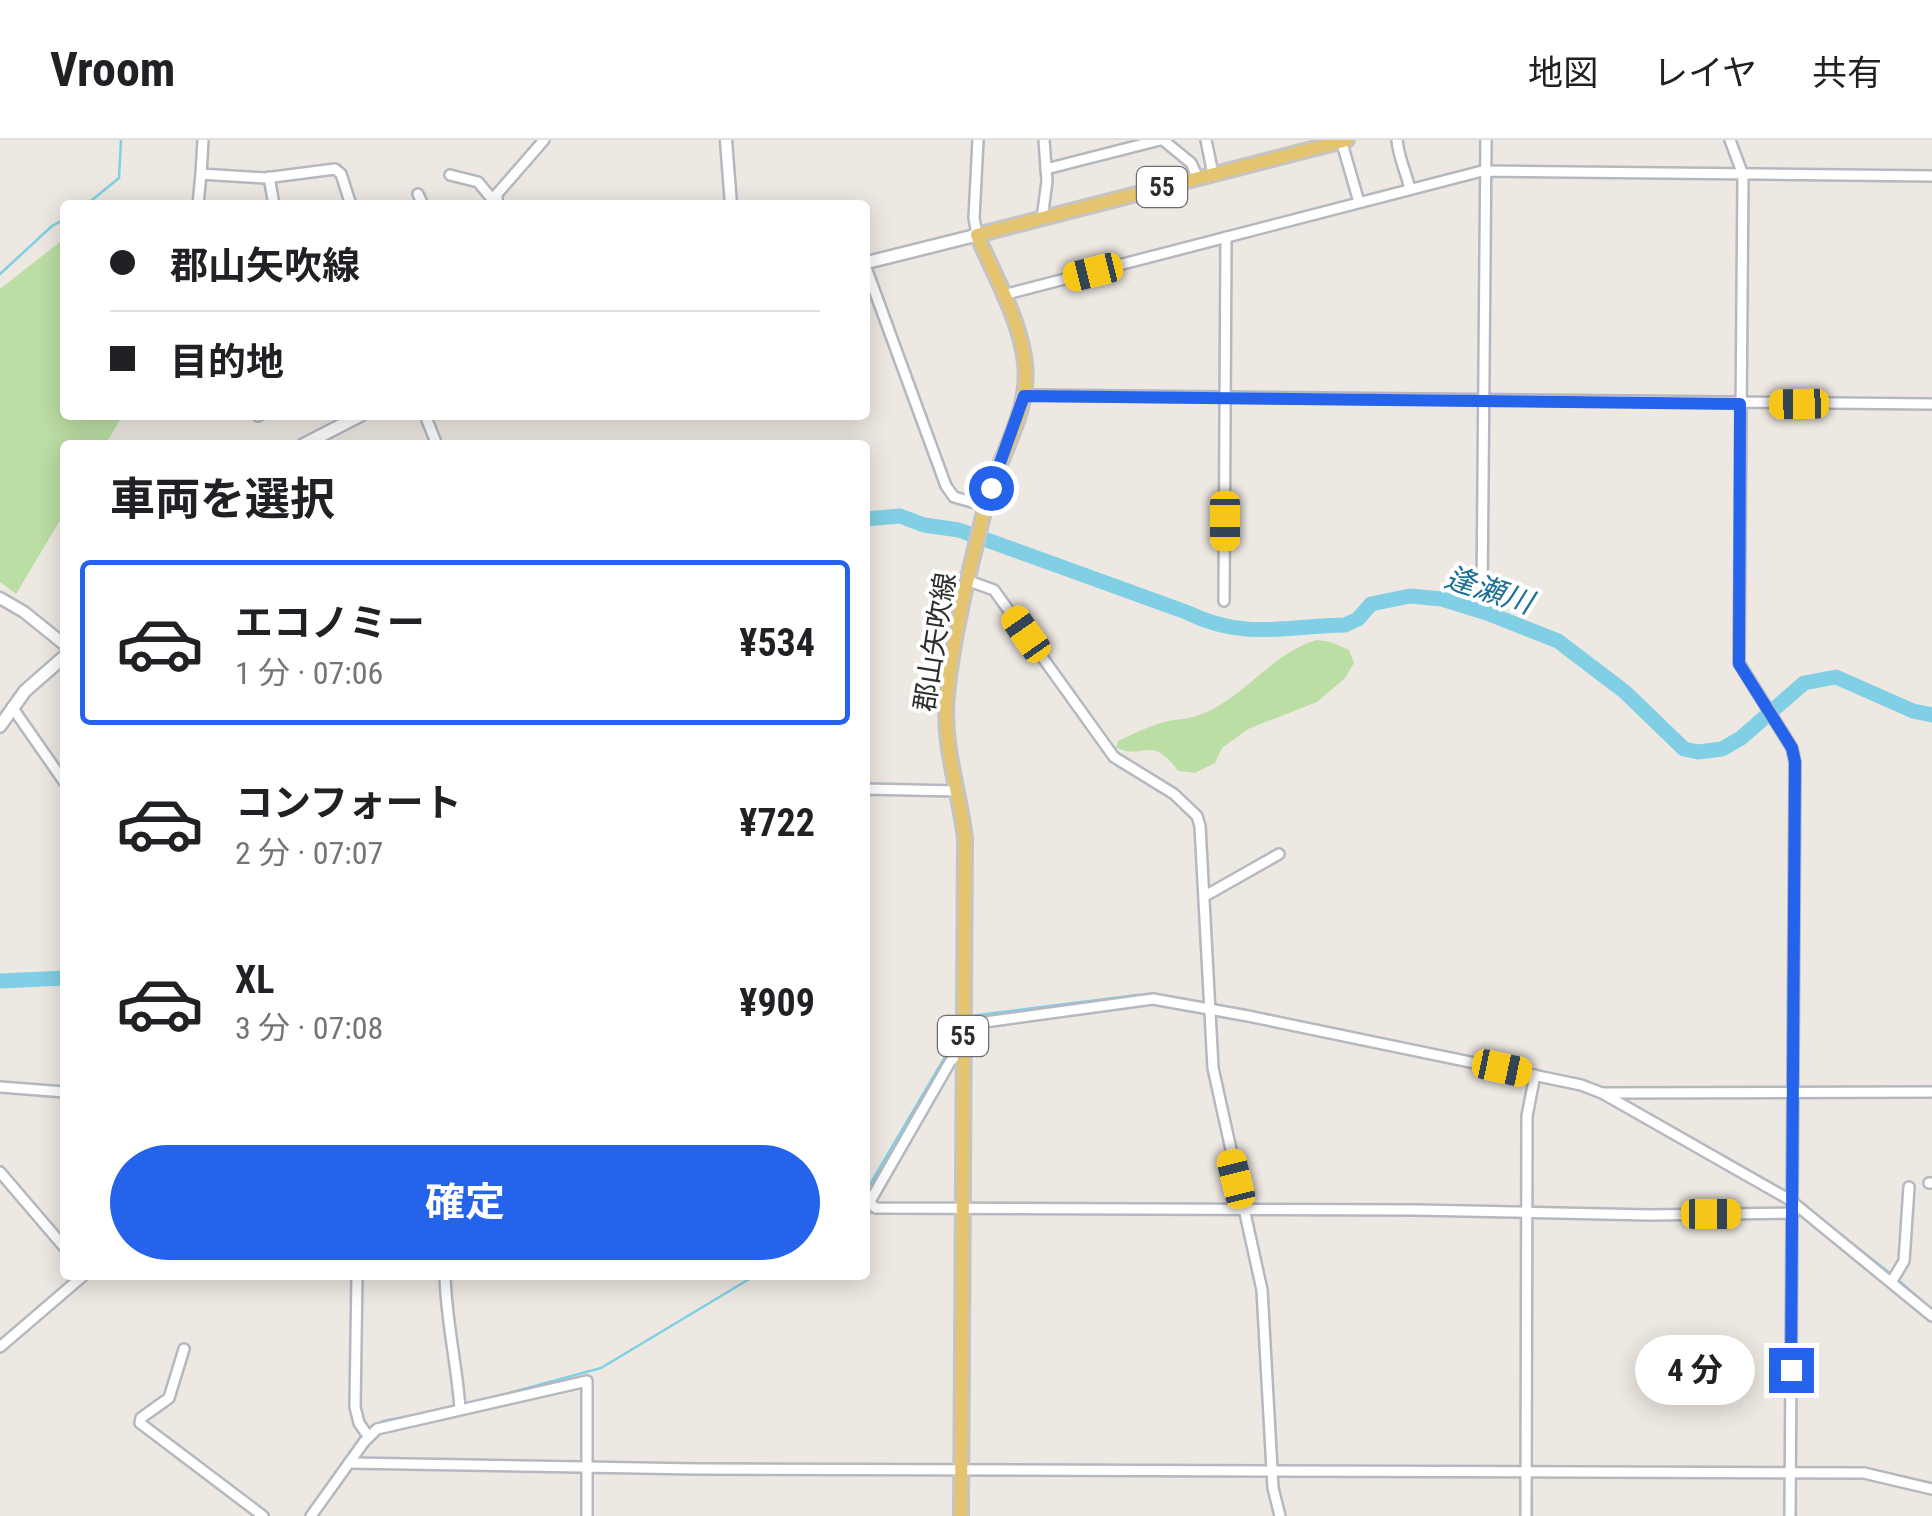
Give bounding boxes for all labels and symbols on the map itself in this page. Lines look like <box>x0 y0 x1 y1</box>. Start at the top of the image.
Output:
road number: 55 <box>1137 167 1187 207</box>
car <box>1060 250 1126 294</box>
car <box>1769 388 1829 420</box>
route start <box>969 466 1014 511</box>
car <box>1210 491 1240 551</box>
water label: 逢瀬川 <box>1441 559 1540 621</box>
street label: 郡山矢吹線 <box>908 570 962 714</box>
car <box>997 601 1055 667</box>
road number: 55 <box>938 1016 988 1056</box>
car <box>1470 1047 1534 1089</box>
car <box>1214 1146 1258 1212</box>
car <box>1681 1199 1741 1229</box>
callout: 4 分 <box>1636 1335 1756 1405</box>
route end <box>1769 1348 1814 1393</box>

